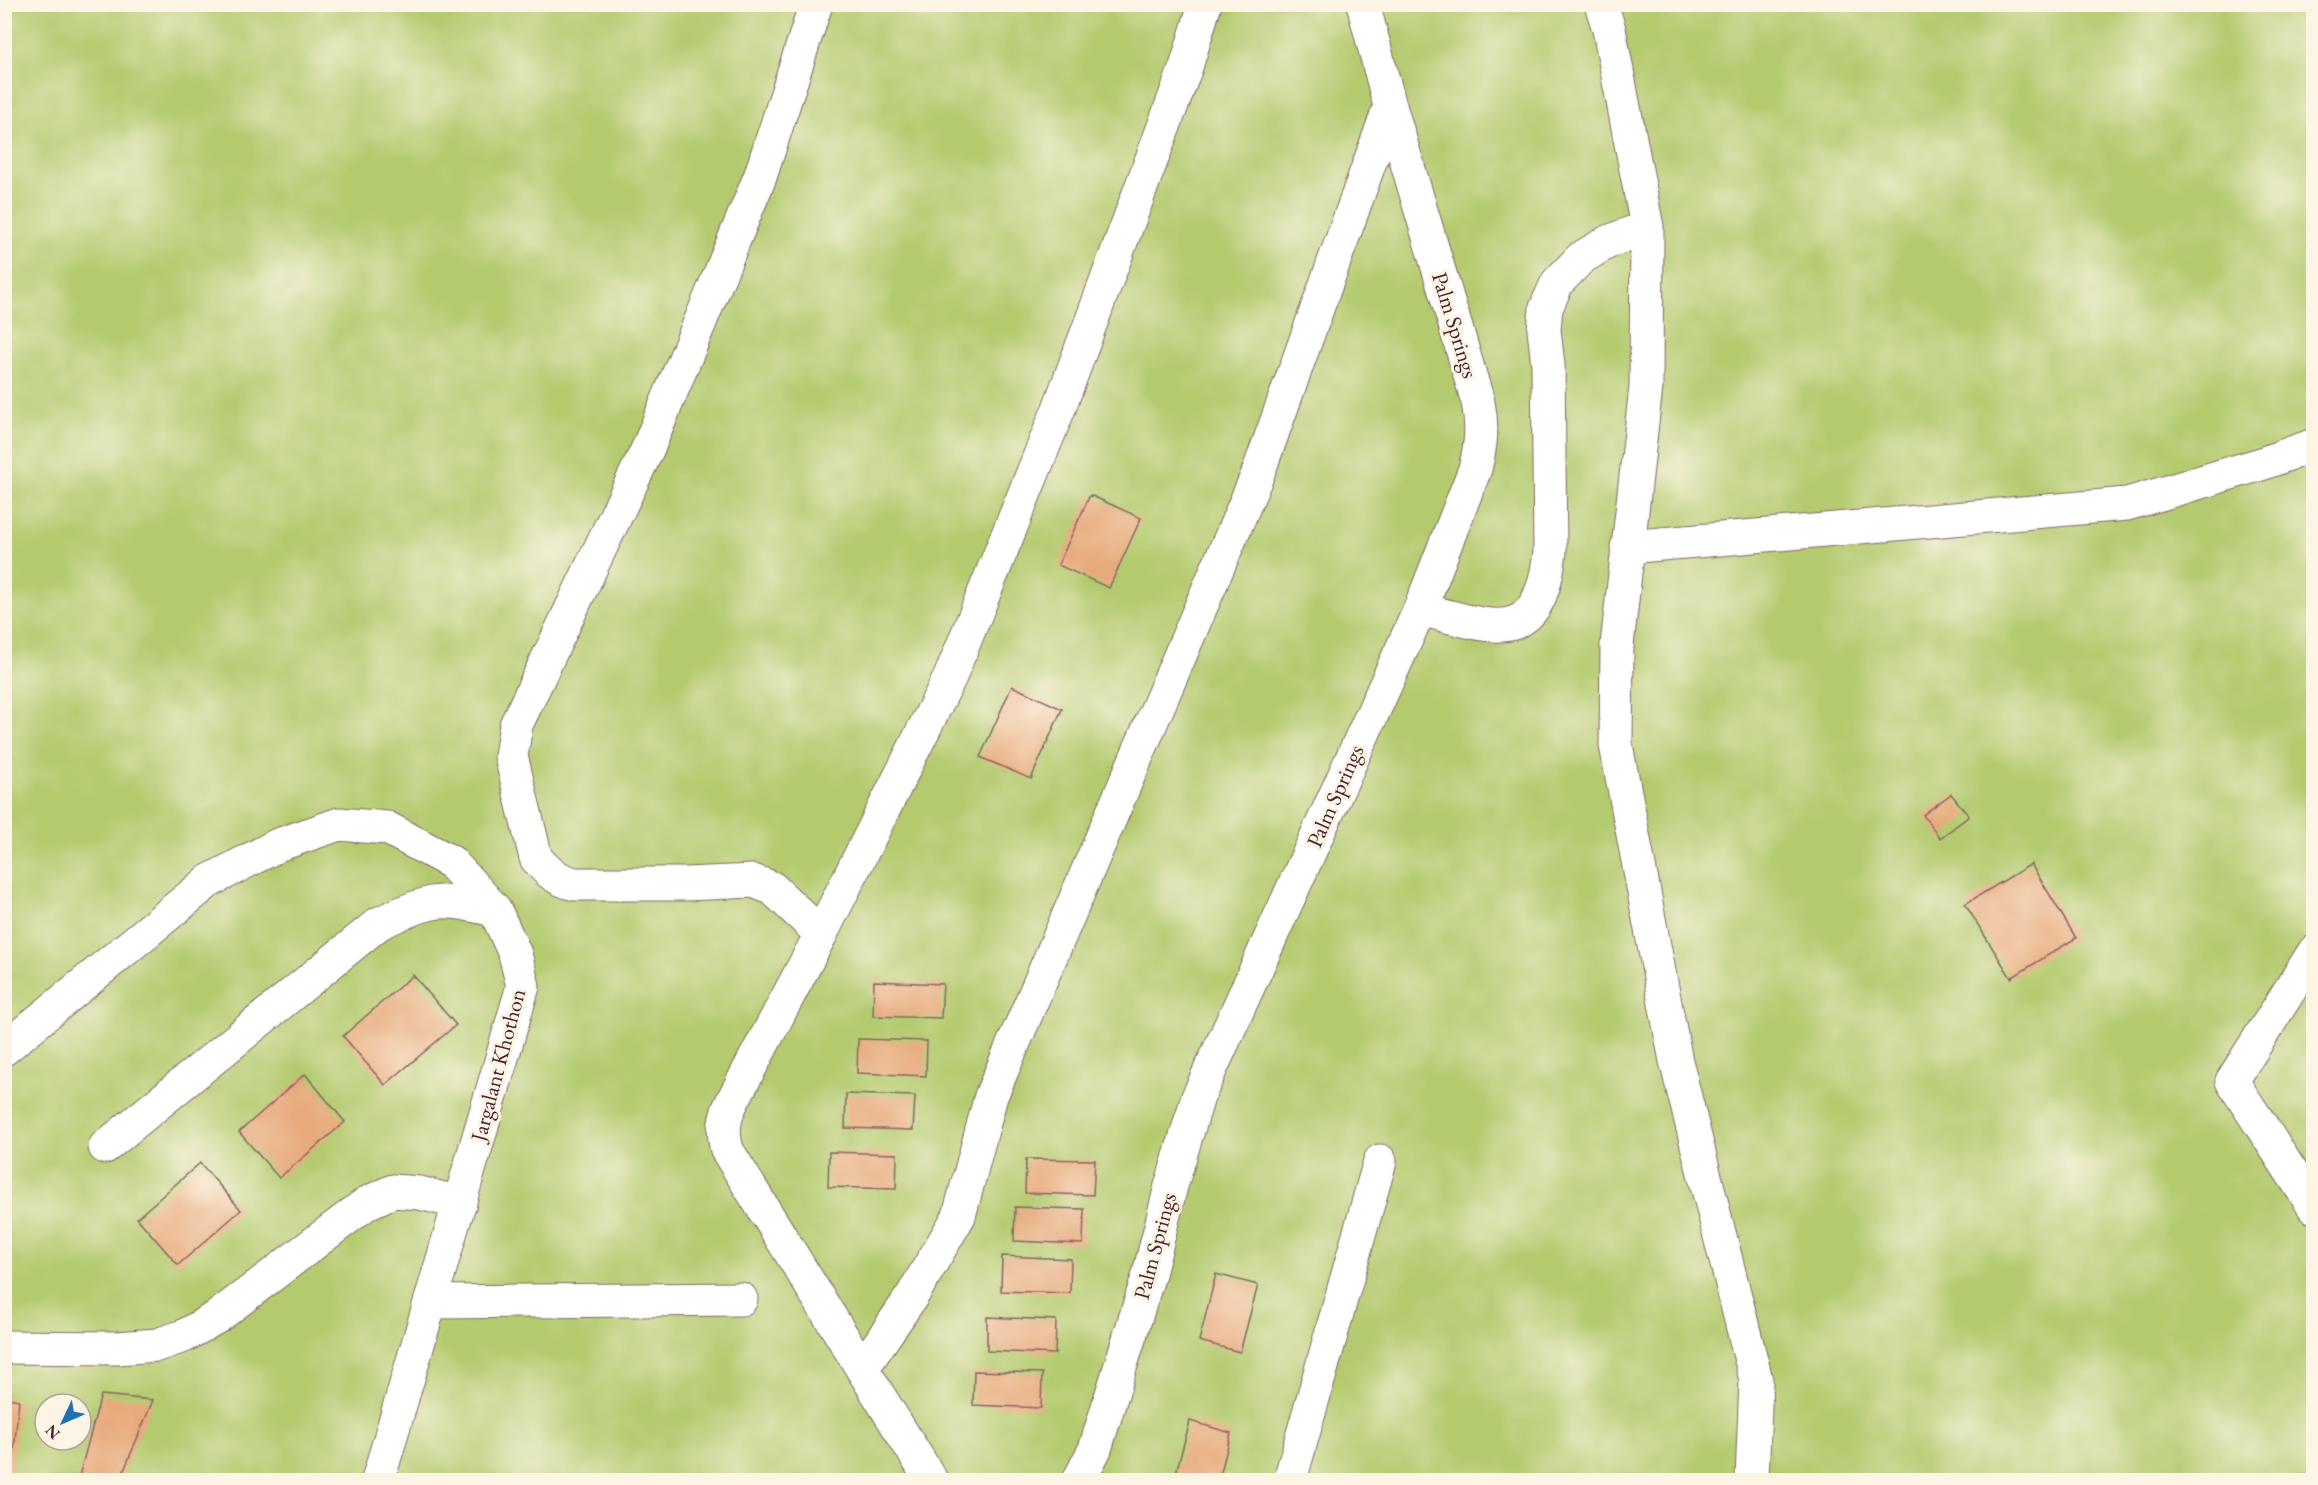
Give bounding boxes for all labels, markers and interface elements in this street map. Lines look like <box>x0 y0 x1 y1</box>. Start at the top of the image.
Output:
street label: Palm Springs <box>1425 269 1485 381</box>
street label: Palm Springs <box>1300 740 1370 852</box>
street label: Jargalant Khothon <box>463 985 532 1146</box>
street label: Palm Springs <box>1127 1189 1183 1303</box>
north arrow <box>33 1392 93 1452</box>
text: N <box>40 1420 65 1444</box>

